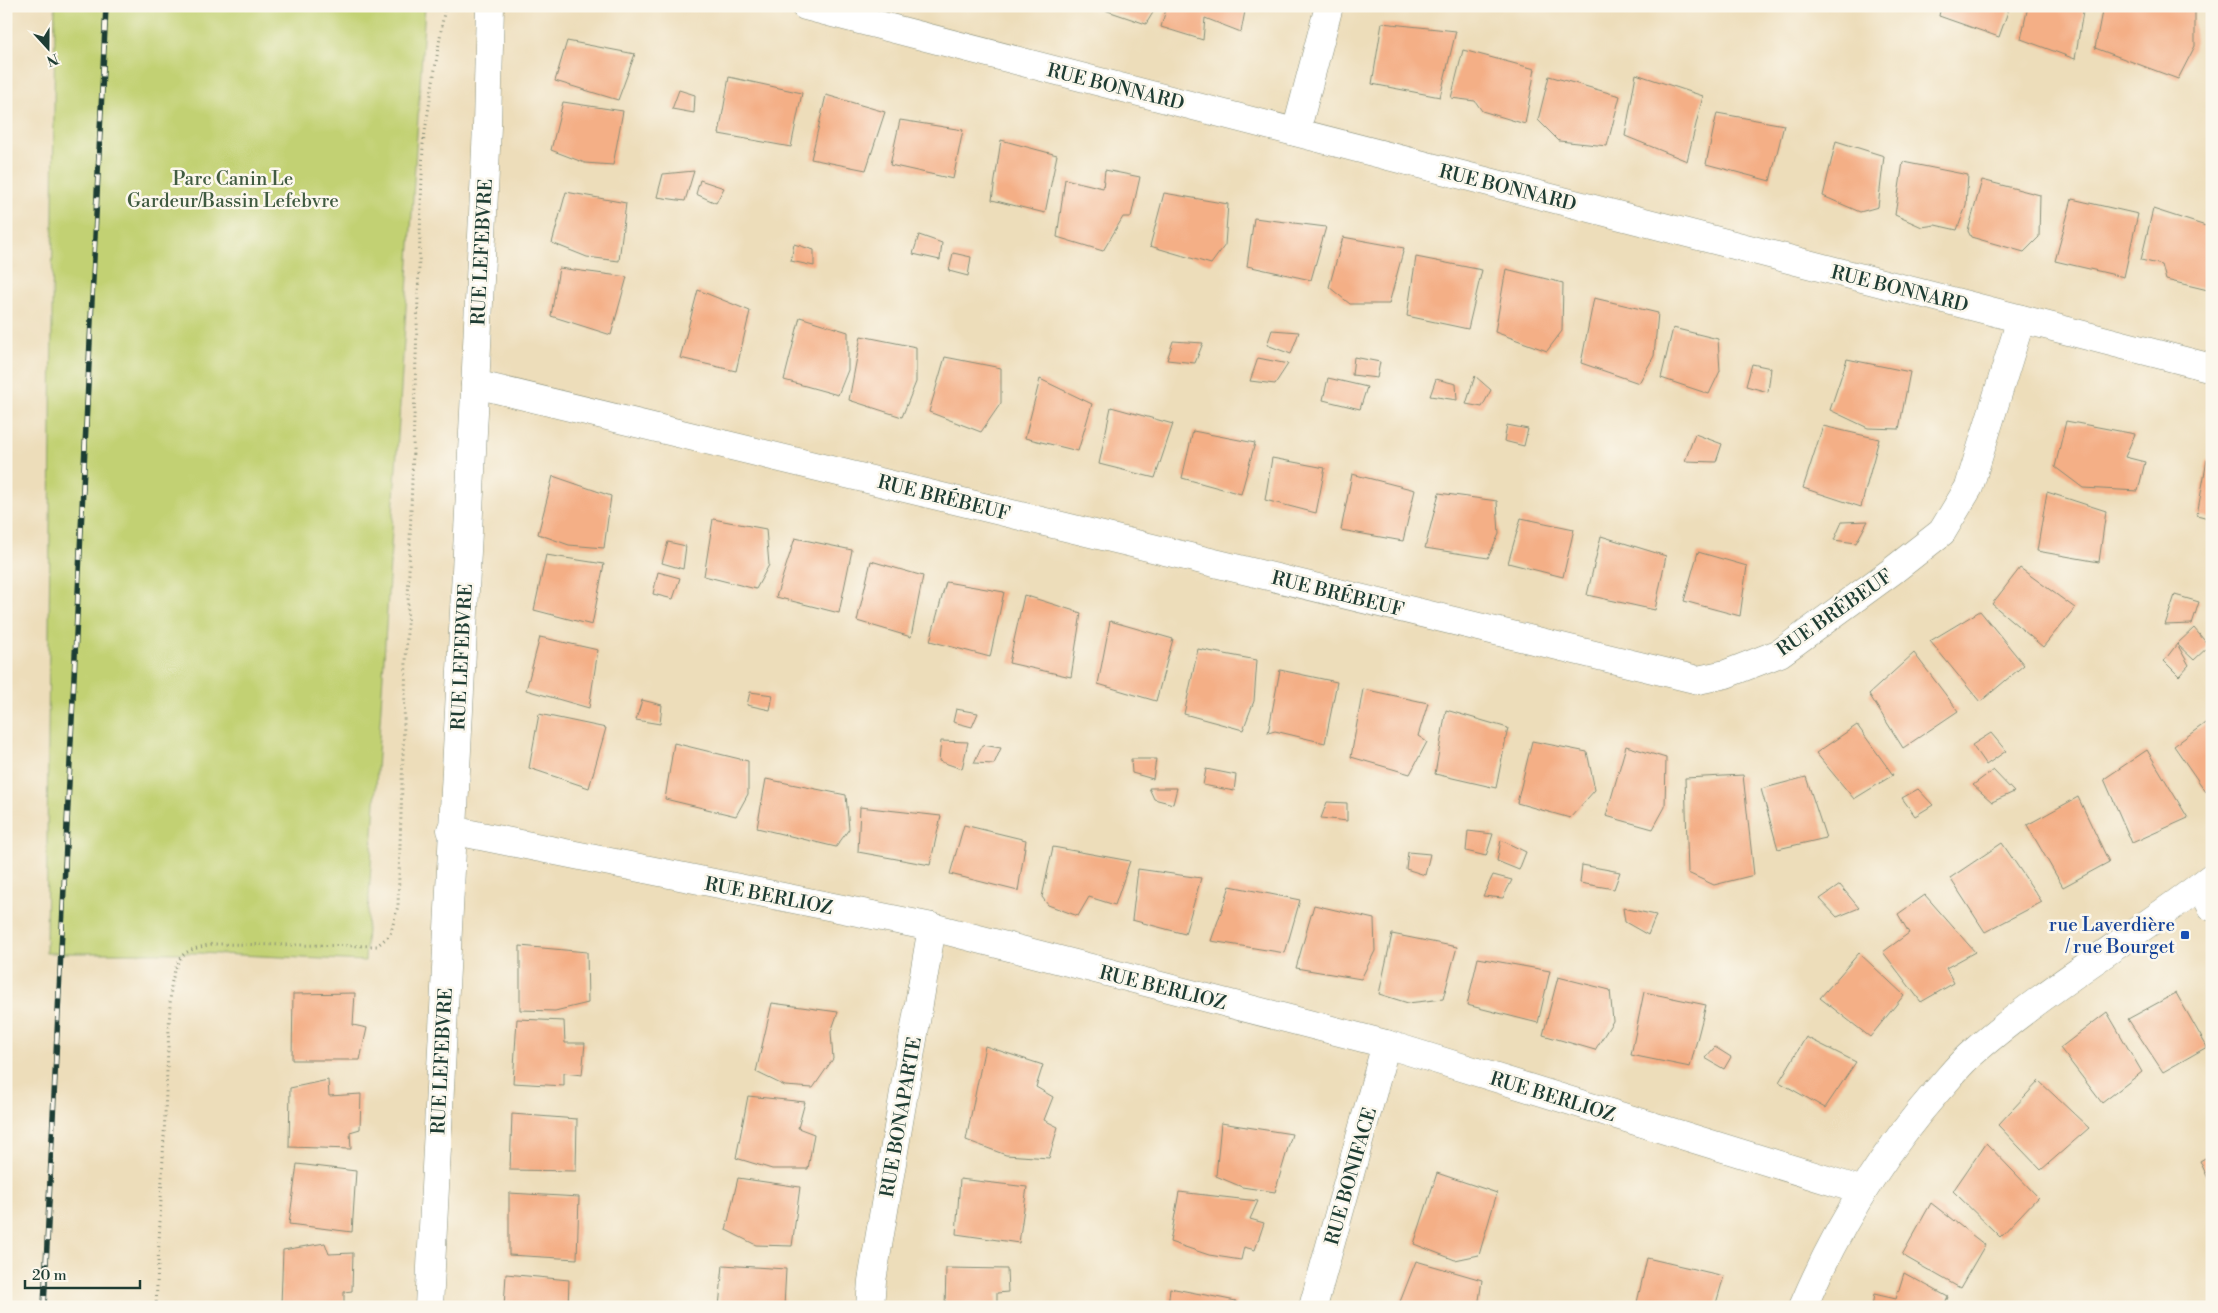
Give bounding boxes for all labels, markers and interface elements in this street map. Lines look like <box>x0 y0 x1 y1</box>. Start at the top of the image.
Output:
north arrow <box>22 22 72 72</box>
text: N <box>44 49 61 70</box>
street label: RUE BONNARD <box>1045 58 1187 116</box>
street label: RUE BONNARD <box>1437 159 1579 217</box>
park label: Parc Canin Le Gardeur/Bassin Lefebvre <box>127 167 339 213</box>
street label: RUE LEFEBVRE <box>466 178 498 326</box>
street label: RUE BONNARD <box>1829 260 1971 318</box>
street label: RUE BRÉBEUF <box>875 469 1013 526</box>
street label: RUE BRÉBEUF <box>1771 563 1897 662</box>
street label: RUE BRÉBEUF <box>1269 565 1407 622</box>
street label: RUE LEFEBVRE <box>446 583 478 731</box>
street label: RUE BERLIOZ <box>703 872 835 920</box>
place label: rue Laverdière / rue Bourget <box>2049 913 2175 959</box>
marker: rue Laverdière / rue Bourget <box>2179 929 2191 941</box>
street label: RUE BERLIOZ <box>1097 961 1229 1015</box>
street label: RUE LEFEBVRE <box>426 987 458 1135</box>
street label: RUE BONAPARTE <box>875 1035 927 1199</box>
street label: RUE BERLIOZ <box>1487 1066 1618 1127</box>
street label: RUE BONIFACE <box>1320 1105 1382 1248</box>
scale bar <box>25 1258 140 1290</box>
text: 20 m <box>32 1266 67 1285</box>

